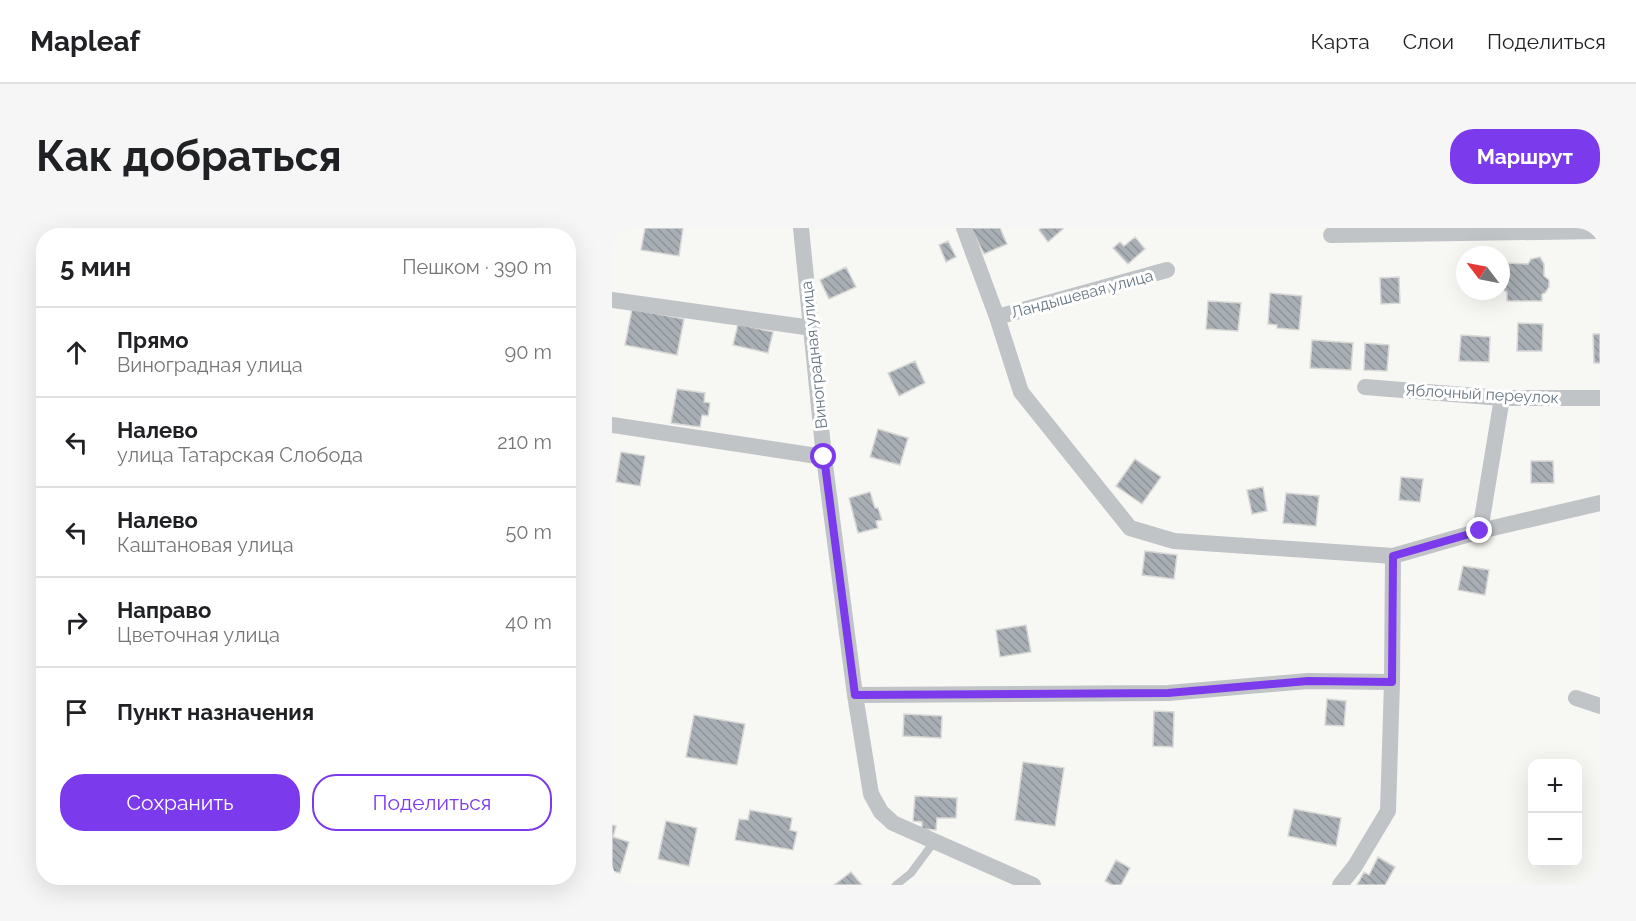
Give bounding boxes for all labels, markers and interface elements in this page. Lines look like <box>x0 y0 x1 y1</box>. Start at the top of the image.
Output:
text: Mapleaf <box>30 25 140 58</box>
text: Карта <box>1311 29 1370 54</box>
text: Слои <box>1403 29 1454 54</box>
text: Поделиться <box>1487 29 1606 54</box>
button: Маршрут <box>1450 129 1600 184</box>
text: Как добраться <box>36 132 342 181</box>
north arrow <box>1456 246 1510 300</box>
text: 5 мин <box>60 252 131 282</box>
text: Пешком · 390 m <box>402 255 552 279</box>
street label: Ландышевая улица <box>1009 266 1155 322</box>
street label: Виноградная улица <box>797 280 831 430</box>
text: Прямо <box>117 327 189 353</box>
icon: ahead <box>60 336 93 369</box>
text: 90 m <box>505 340 552 364</box>
text: Виноградная улица <box>117 353 303 377</box>
street label: Яблочный переулок <box>1405 380 1559 408</box>
text: Налево <box>117 417 198 443</box>
icon: left <box>60 426 93 459</box>
text: 210 m <box>497 430 552 454</box>
text: улица Татарская Слобода <box>117 443 363 467</box>
route start <box>810 443 836 469</box>
text: Налево <box>117 507 198 533</box>
icon: left <box>60 516 93 549</box>
route end <box>1466 517 1492 543</box>
text: 50 m <box>505 520 552 544</box>
text: Каштановая улица <box>117 533 294 557</box>
text: Направо <box>117 597 211 623</box>
icon: right <box>60 606 93 639</box>
text: 40 m <box>505 610 552 634</box>
text: Цветочная улица <box>117 623 280 647</box>
icon: arrive <box>60 696 93 729</box>
text: Пункт назначения <box>117 699 314 725</box>
map controls <box>1528 759 1582 867</box>
button: + <box>1528 759 1582 813</box>
button: Сохранить <box>60 774 300 831</box>
button: Поделиться <box>312 774 552 831</box>
button: − <box>1528 813 1582 867</box>

